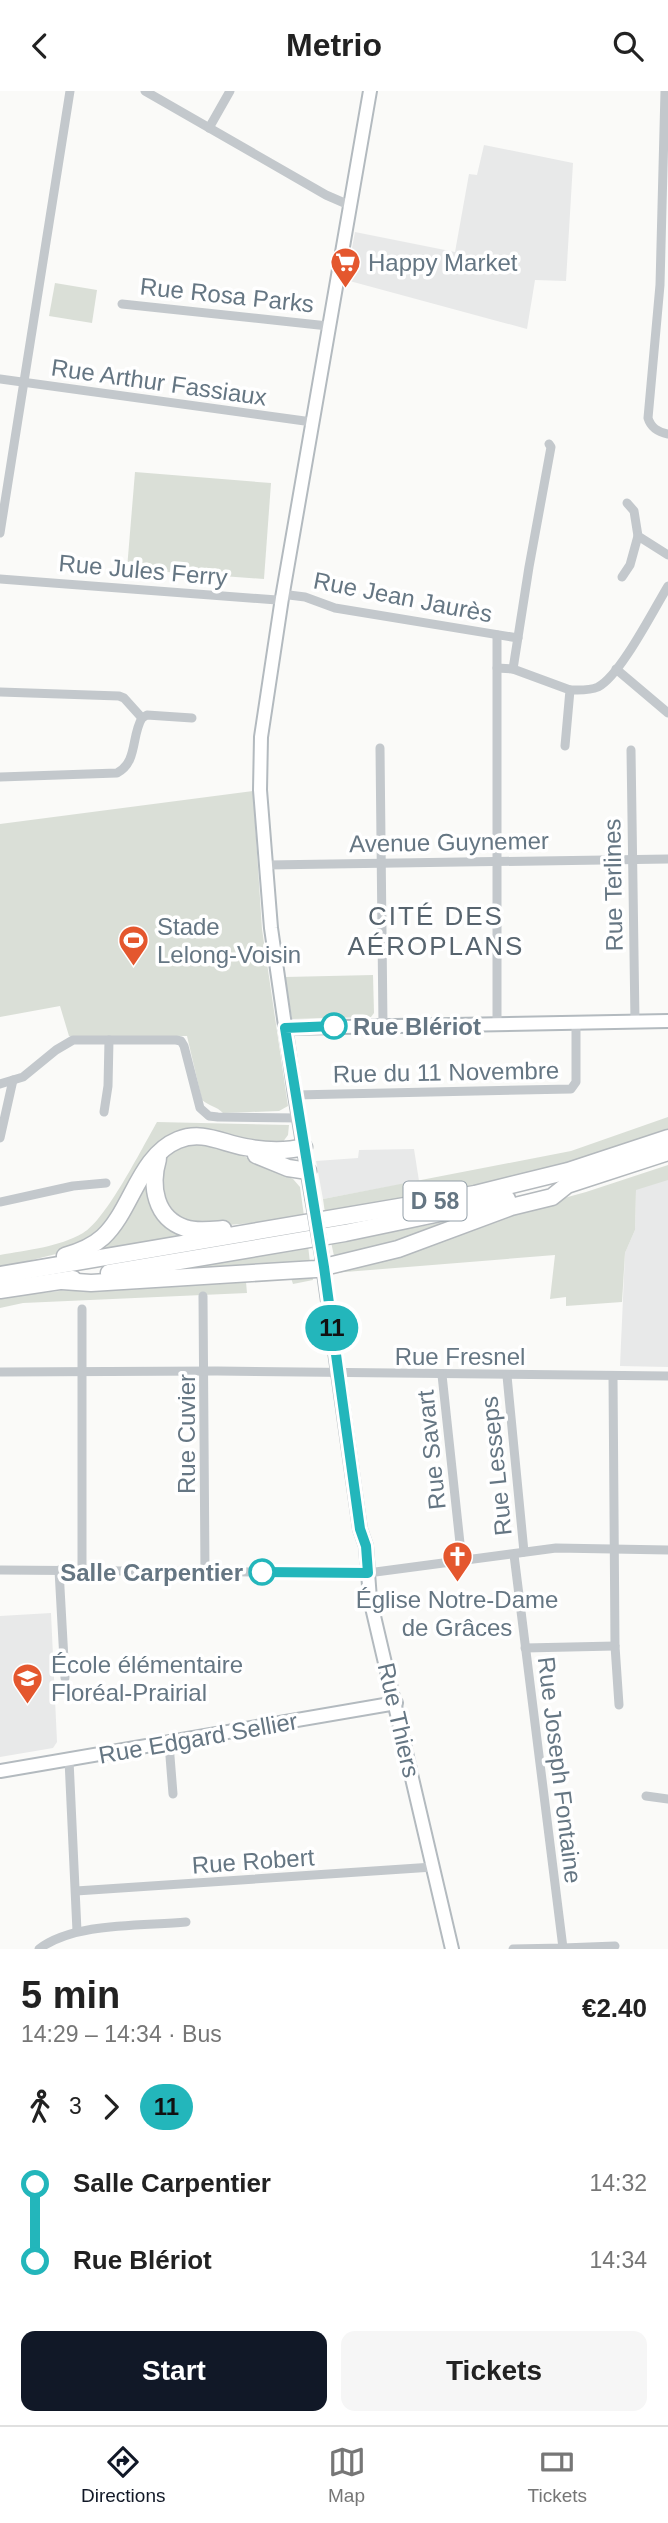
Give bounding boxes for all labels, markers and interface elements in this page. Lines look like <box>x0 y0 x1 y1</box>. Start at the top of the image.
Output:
icon: back <box>21 27 59 65</box>
text: Metrio <box>286 27 382 63</box>
icon: search <box>609 27 647 65</box>
supermarket icon: Happy Market <box>328 245 362 289</box>
place label: Happy Market <box>368 249 518 276</box>
street label: Rue Rosa Parks <box>139 272 315 318</box>
street label: Rue Arthur Fassiaux <box>49 354 269 410</box>
street label: Rue Jules Ferry <box>57 549 229 591</box>
street label: Rue Jean Jaurès <box>311 566 495 628</box>
street label: Rue Terlines <box>598 818 628 952</box>
street label: Avenue Guynemer <box>349 827 549 857</box>
district label: CITÉ DES AÉROPLANS <box>348 901 524 961</box>
place label: Stade Lelong-Voisin <box>157 913 301 968</box>
sports icon: Stade Lelong-Voisin <box>117 923 151 967</box>
marker: Rue Blériot <box>321 1013 347 1039</box>
place label: Rue Blériot <box>353 1013 481 1040</box>
street label: Rue du 11 Novembre <box>333 1057 559 1087</box>
road number: D 58 <box>404 1182 466 1221</box>
line badge: 11 <box>300 1305 364 1351</box>
text: 11 <box>319 1314 345 1341</box>
street label: Rue Fresnel <box>395 1343 525 1370</box>
street label: Rue Cuvier <box>173 1374 200 1494</box>
street label: Rue Savart <box>411 1389 451 1511</box>
street label: Rue Lesseps <box>475 1395 517 1537</box>
church icon: Église Notre-Dame de Grâces <box>440 1540 474 1584</box>
place label: Salle Carpentier <box>60 1559 243 1586</box>
marker: Salle Carpentier <box>249 1559 275 1585</box>
place label: Église Notre-Dame de Grâces <box>356 1586 558 1641</box>
place label: École élémentaire Floréal-Prairial <box>51 1651 243 1706</box>
street label: Rue Joseph Fontaine <box>533 1655 587 1885</box>
street label: Rue Thiers <box>373 1660 425 1780</box>
school or university icon: École élémentaire Floréal-Prairial <box>11 1661 45 1705</box>
street label: Rue Edgard Sellier <box>96 1707 300 1769</box>
street label: Rue Robert <box>191 1843 315 1879</box>
text: 5 min <box>21 1974 120 2016</box>
text: €2.40 <box>582 1993 647 2023</box>
text: 14:29 – 14:34 · Bus <box>21 2021 222 2047</box>
icon: walk <box>21 2088 59 2126</box>
icon: forward <box>92 2088 130 2126</box>
text: 3 <box>69 2093 82 2119</box>
text: 11 <box>154 2093 179 2120</box>
text: Salle Carpentier <box>73 2168 271 2198</box>
text: 14:32 <box>589 2170 647 2196</box>
text: Rue Blériot <box>73 2245 212 2275</box>
text: 14:34 <box>589 2247 647 2273</box>
button: Start <box>21 2331 327 2411</box>
button: Tickets <box>341 2331 647 2411</box>
tab: Directions <box>81 2443 165 2507</box>
tab: Map <box>328 2443 366 2507</box>
tab: Tickets <box>528 2443 587 2507</box>

